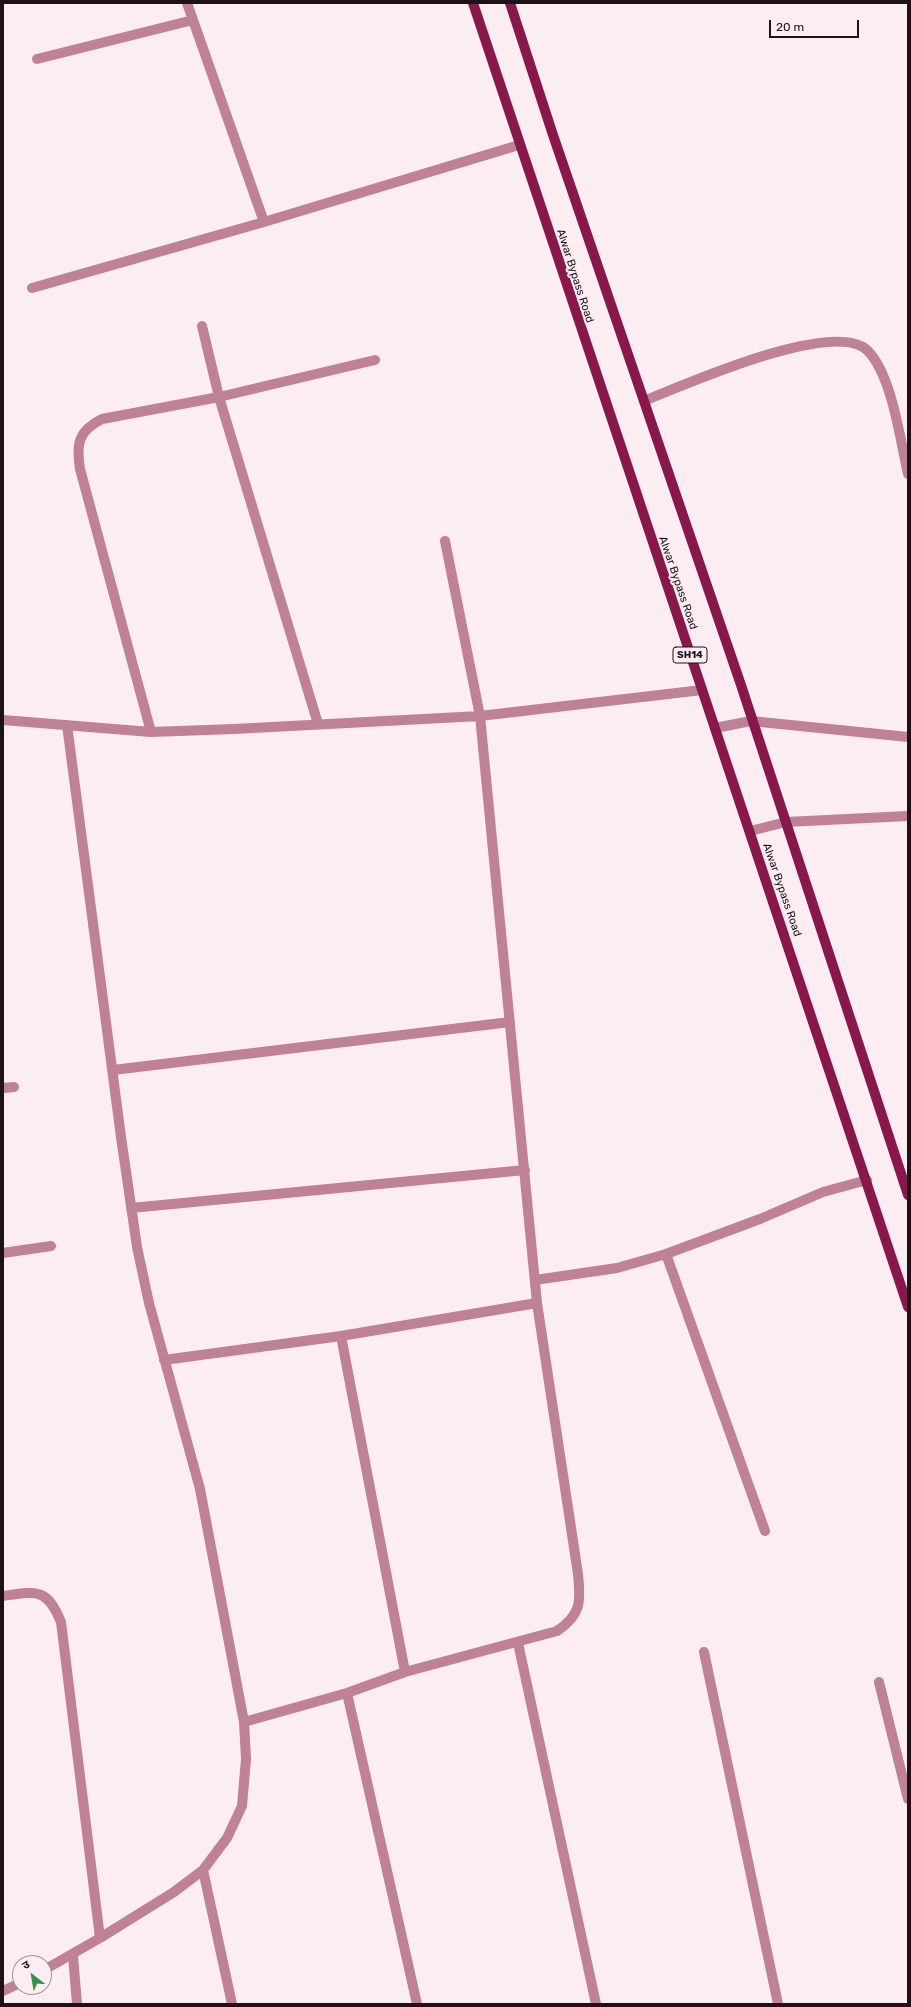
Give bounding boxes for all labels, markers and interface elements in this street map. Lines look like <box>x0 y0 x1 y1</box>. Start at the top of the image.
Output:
scale bar <box>771 12 861 38</box>
text: 20 m <box>776 20 804 34</box>
street label: Alwar Bypass Road <box>554 228 596 324</box>
street label: Alwar Bypass Road <box>656 535 700 631</box>
road number: SH14 <box>673 647 707 663</box>
street label: Alwar Bypass Road <box>760 842 804 938</box>
north arrow <box>12 1955 52 1995</box>
text: उ <box>20 1958 32 1972</box>

